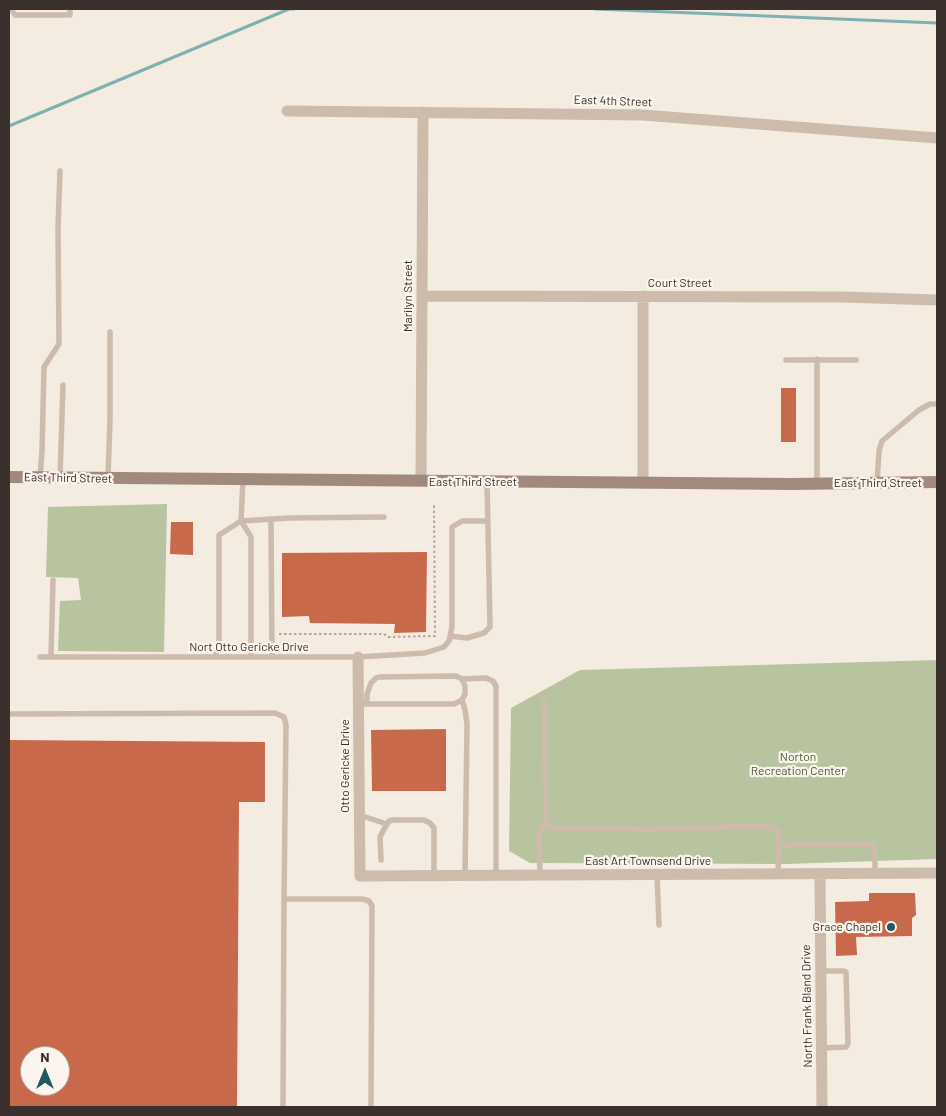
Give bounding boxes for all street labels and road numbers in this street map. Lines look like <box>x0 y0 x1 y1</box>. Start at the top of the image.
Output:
street label: East 4th Street <box>574 92 652 110</box>
street label: Marilyn Street <box>401 260 415 332</box>
street label: Court Street <box>648 276 712 290</box>
street label: East Third Street <box>24 470 112 486</box>
street label: East Third Street <box>429 475 517 489</box>
street label: East Third Street <box>834 476 922 490</box>
street label: Nort Otto Gericke Drive <box>189 640 309 654</box>
street label: Otto Gericke Drive <box>338 719 352 813</box>
street label: East Art Townsend Drive <box>585 854 711 868</box>
street label: North Frank Bland Drive <box>799 944 815 1068</box>

